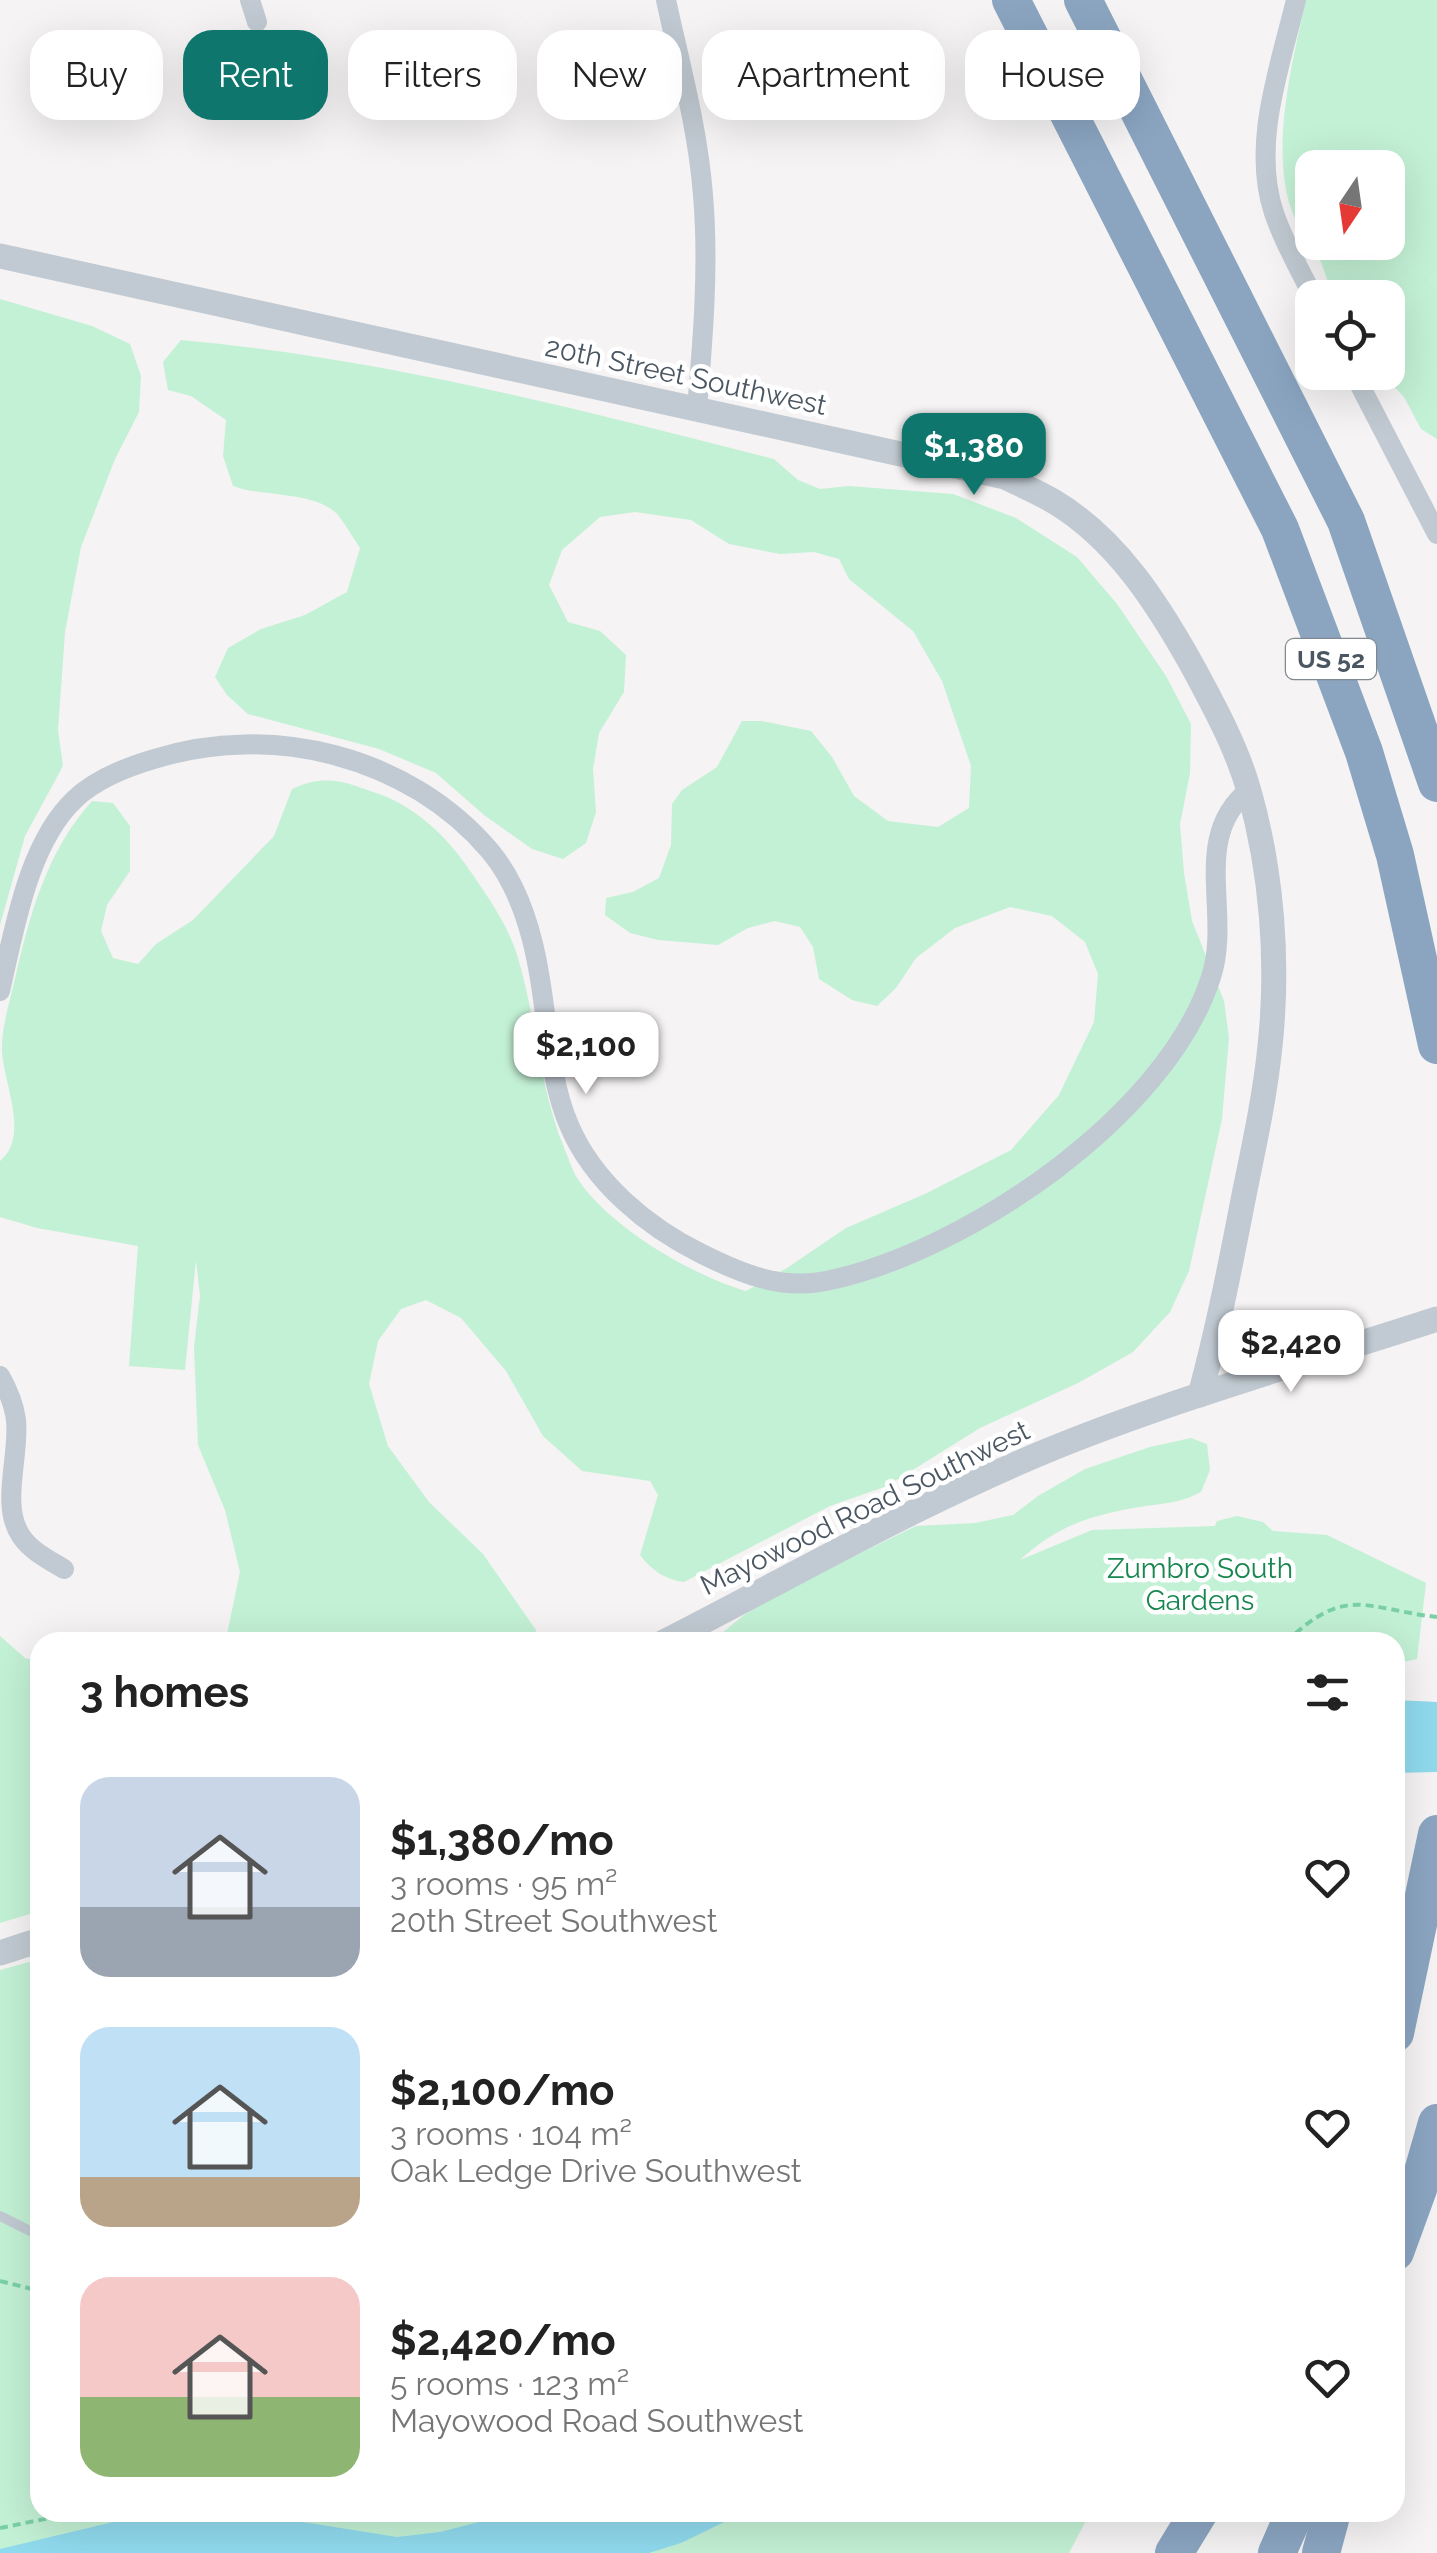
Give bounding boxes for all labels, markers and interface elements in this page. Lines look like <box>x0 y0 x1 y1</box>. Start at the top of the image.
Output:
chip: Buy <box>30 30 163 120</box>
chip: Rent <box>183 30 328 120</box>
chip: Filters <box>348 30 517 120</box>
chip: New <box>537 30 682 120</box>
chip: Apartment <box>702 30 945 120</box>
chip: House <box>965 30 1140 120</box>
north arrow <box>1295 150 1405 260</box>
map controls <box>1295 150 1405 390</box>
button: locate <box>1295 280 1405 390</box>
street label: 20th Street Southwest <box>542 330 830 422</box>
pin: $1,380 <box>893 413 1055 498</box>
text: $1,380 <box>924 427 1024 464</box>
road number: US 52 <box>1286 639 1376 679</box>
pin: $2,100 <box>505 1012 667 1097</box>
text: $2,100 <box>536 1026 636 1063</box>
pin: $2,420 <box>1210 1310 1372 1395</box>
text: $2,420 <box>1240 1324 1342 1361</box>
street label: Mayowood Road Southwest <box>695 1414 1035 1602</box>
park label: Zumbro South Gardens <box>1107 1552 1293 1617</box>
icon: filters <box>1300 1665 1355 1720</box>
text: 3 homes <box>80 1668 249 1717</box>
text: $1,380/mo <box>390 1816 614 1865</box>
icon: home <box>160 1817 280 1937</box>
icon: heart <box>1300 1850 1355 1905</box>
text: 3 rooms · 95 m² <box>390 1865 617 1902</box>
text: 20th Street Southwest <box>390 1902 718 1939</box>
text: $2,100/mo <box>390 2066 614 2115</box>
icon: home <box>160 2067 280 2187</box>
icon: heart <box>1300 2100 1355 2155</box>
text: 3 rooms · 104 m² <box>390 2115 632 2152</box>
text: Oak Ledge Drive Southwest <box>390 2152 802 2189</box>
text: $2,420/mo <box>390 2316 616 2365</box>
icon: home <box>160 2317 280 2437</box>
icon: heart <box>1300 2350 1355 2405</box>
text: 5 rooms · 123 m² <box>390 2365 629 2402</box>
text: Mayowood Road Southwest <box>390 2402 803 2439</box>

